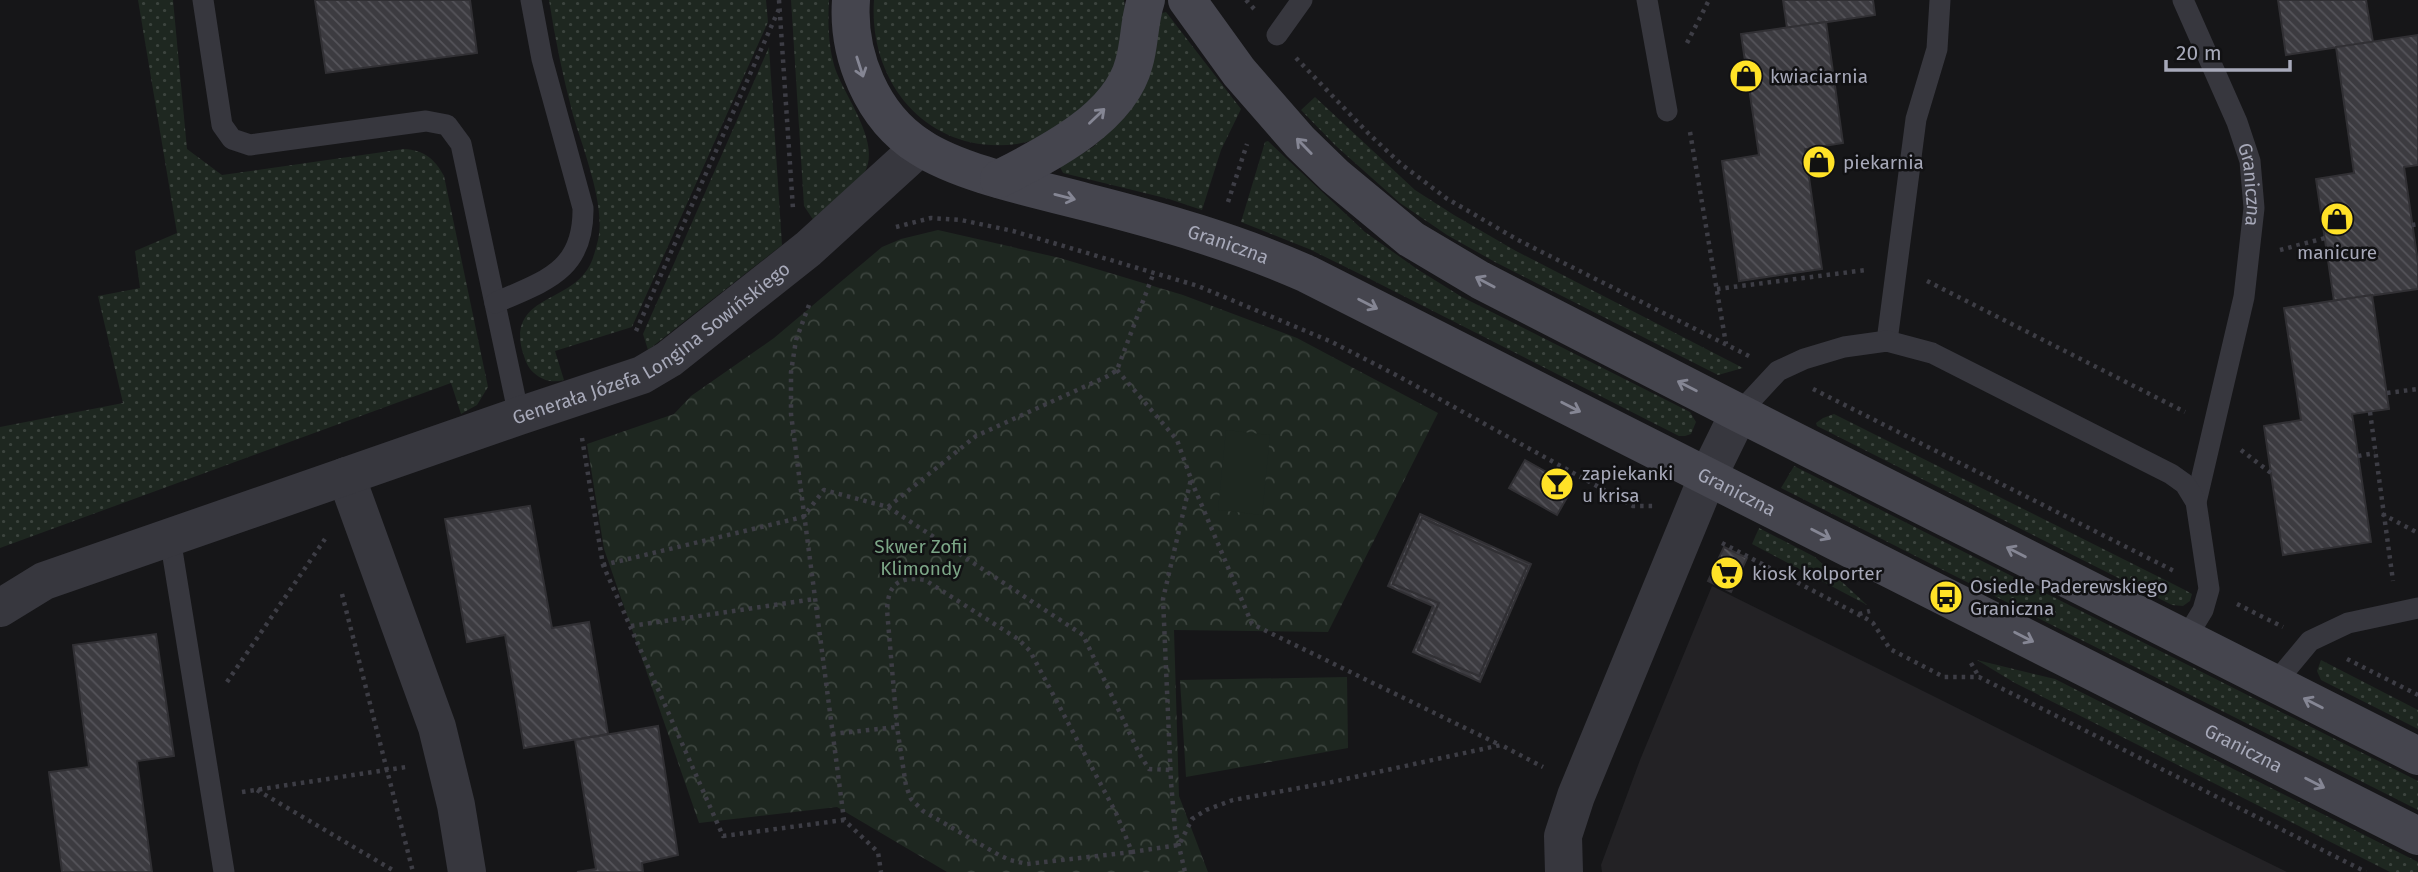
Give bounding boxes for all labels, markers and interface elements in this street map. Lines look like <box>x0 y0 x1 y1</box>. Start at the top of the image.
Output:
scale bar <box>2166 28 2290 72</box>
text: 20 m <box>2176 40 2222 66</box>
one-way arrow <box>855 56 868 78</box>
shop icon: kwiaciarnia <box>1727 57 1765 95</box>
place label: kwiaciarnia <box>1770 65 1868 88</box>
one-way arrow <box>1088 108 1106 124</box>
one-way arrow <box>1296 138 1313 155</box>
street label: Graniczna <box>2233 140 2265 228</box>
shop icon: piekarnia <box>1800 143 1838 181</box>
place label: piekarnia <box>1843 151 1924 174</box>
one-way arrow <box>1054 191 1076 204</box>
shop icon: manicure <box>2318 200 2356 238</box>
street label: Graniczna <box>1185 220 1272 269</box>
place label: manicure <box>2297 241 2377 264</box>
street label: Generała Józefa Longina Sowińskiego <box>509 257 794 429</box>
one-way arrow <box>1475 275 1496 288</box>
one-way arrow <box>1358 297 1378 311</box>
one-way arrow <box>1677 379 1698 393</box>
one-way arrow <box>1560 401 1581 415</box>
place label: zapiekanki u krisa <box>1582 462 1673 507</box>
street label: Graniczna <box>1694 463 1779 521</box>
bar icon: zapiekanki u krisa <box>1538 465 1576 503</box>
one-way arrow <box>1810 528 1831 542</box>
park label: Skwer Zofii Klimondy <box>874 535 968 580</box>
one-way arrow <box>2006 544 2027 558</box>
supermarket icon: kiosk kolporter <box>1708 554 1746 592</box>
place label: kiosk kolporter <box>1752 562 1883 585</box>
place label: Osiedle Paderewskiego Graniczna <box>1970 575 2168 620</box>
bus stop icon: Osiedle Paderewskiego Graniczna <box>1927 578 1965 616</box>
one-way arrow <box>2013 630 2034 644</box>
one-way arrow <box>2303 695 2324 709</box>
street label: Graniczna <box>2201 719 2286 778</box>
one-way arrow <box>2304 777 2324 791</box>

